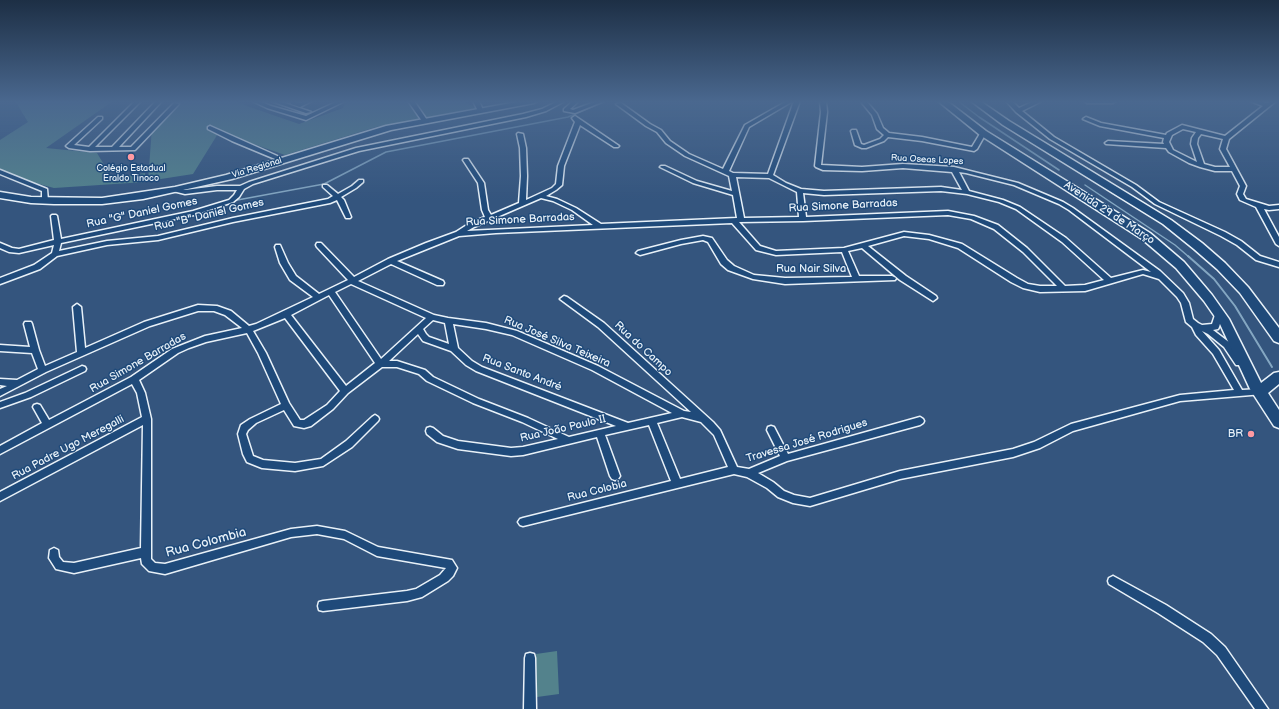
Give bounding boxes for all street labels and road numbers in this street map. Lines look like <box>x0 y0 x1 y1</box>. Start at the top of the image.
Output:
street label: Rua Oseas Lopes <box>890 153 964 167</box>
street label: Via Regional <box>231 155 283 181</box>
street label: Avenida 29 de Março <box>1061 179 1157 247</box>
street label: Rua "G" Daniel Gomes <box>85 195 199 231</box>
street label: Rua "B" Daniel Gomes <box>153 196 265 234</box>
street label: Rua Simone Barradas <box>788 197 898 215</box>
street label: Rua Simone Barradas <box>465 211 575 229</box>
street label: Rua Nair Silva <box>776 262 846 276</box>
street label: Rua José Silva Teixeira <box>502 314 612 370</box>
street label: Rua do Campo <box>611 319 675 379</box>
street label: Rua Simone Barradas <box>87 330 189 396</box>
street label: Rua Santo André <box>480 352 564 394</box>
street label: Rua Padre Ugo Meregalli <box>10 413 126 483</box>
street label: Rua João Paulo II <box>519 413 607 445</box>
street label: Travessa José Rodrigues <box>745 416 869 466</box>
street label: Rua Colobia <box>566 477 628 505</box>
street label: Rua Colombia <box>164 525 248 561</box>

